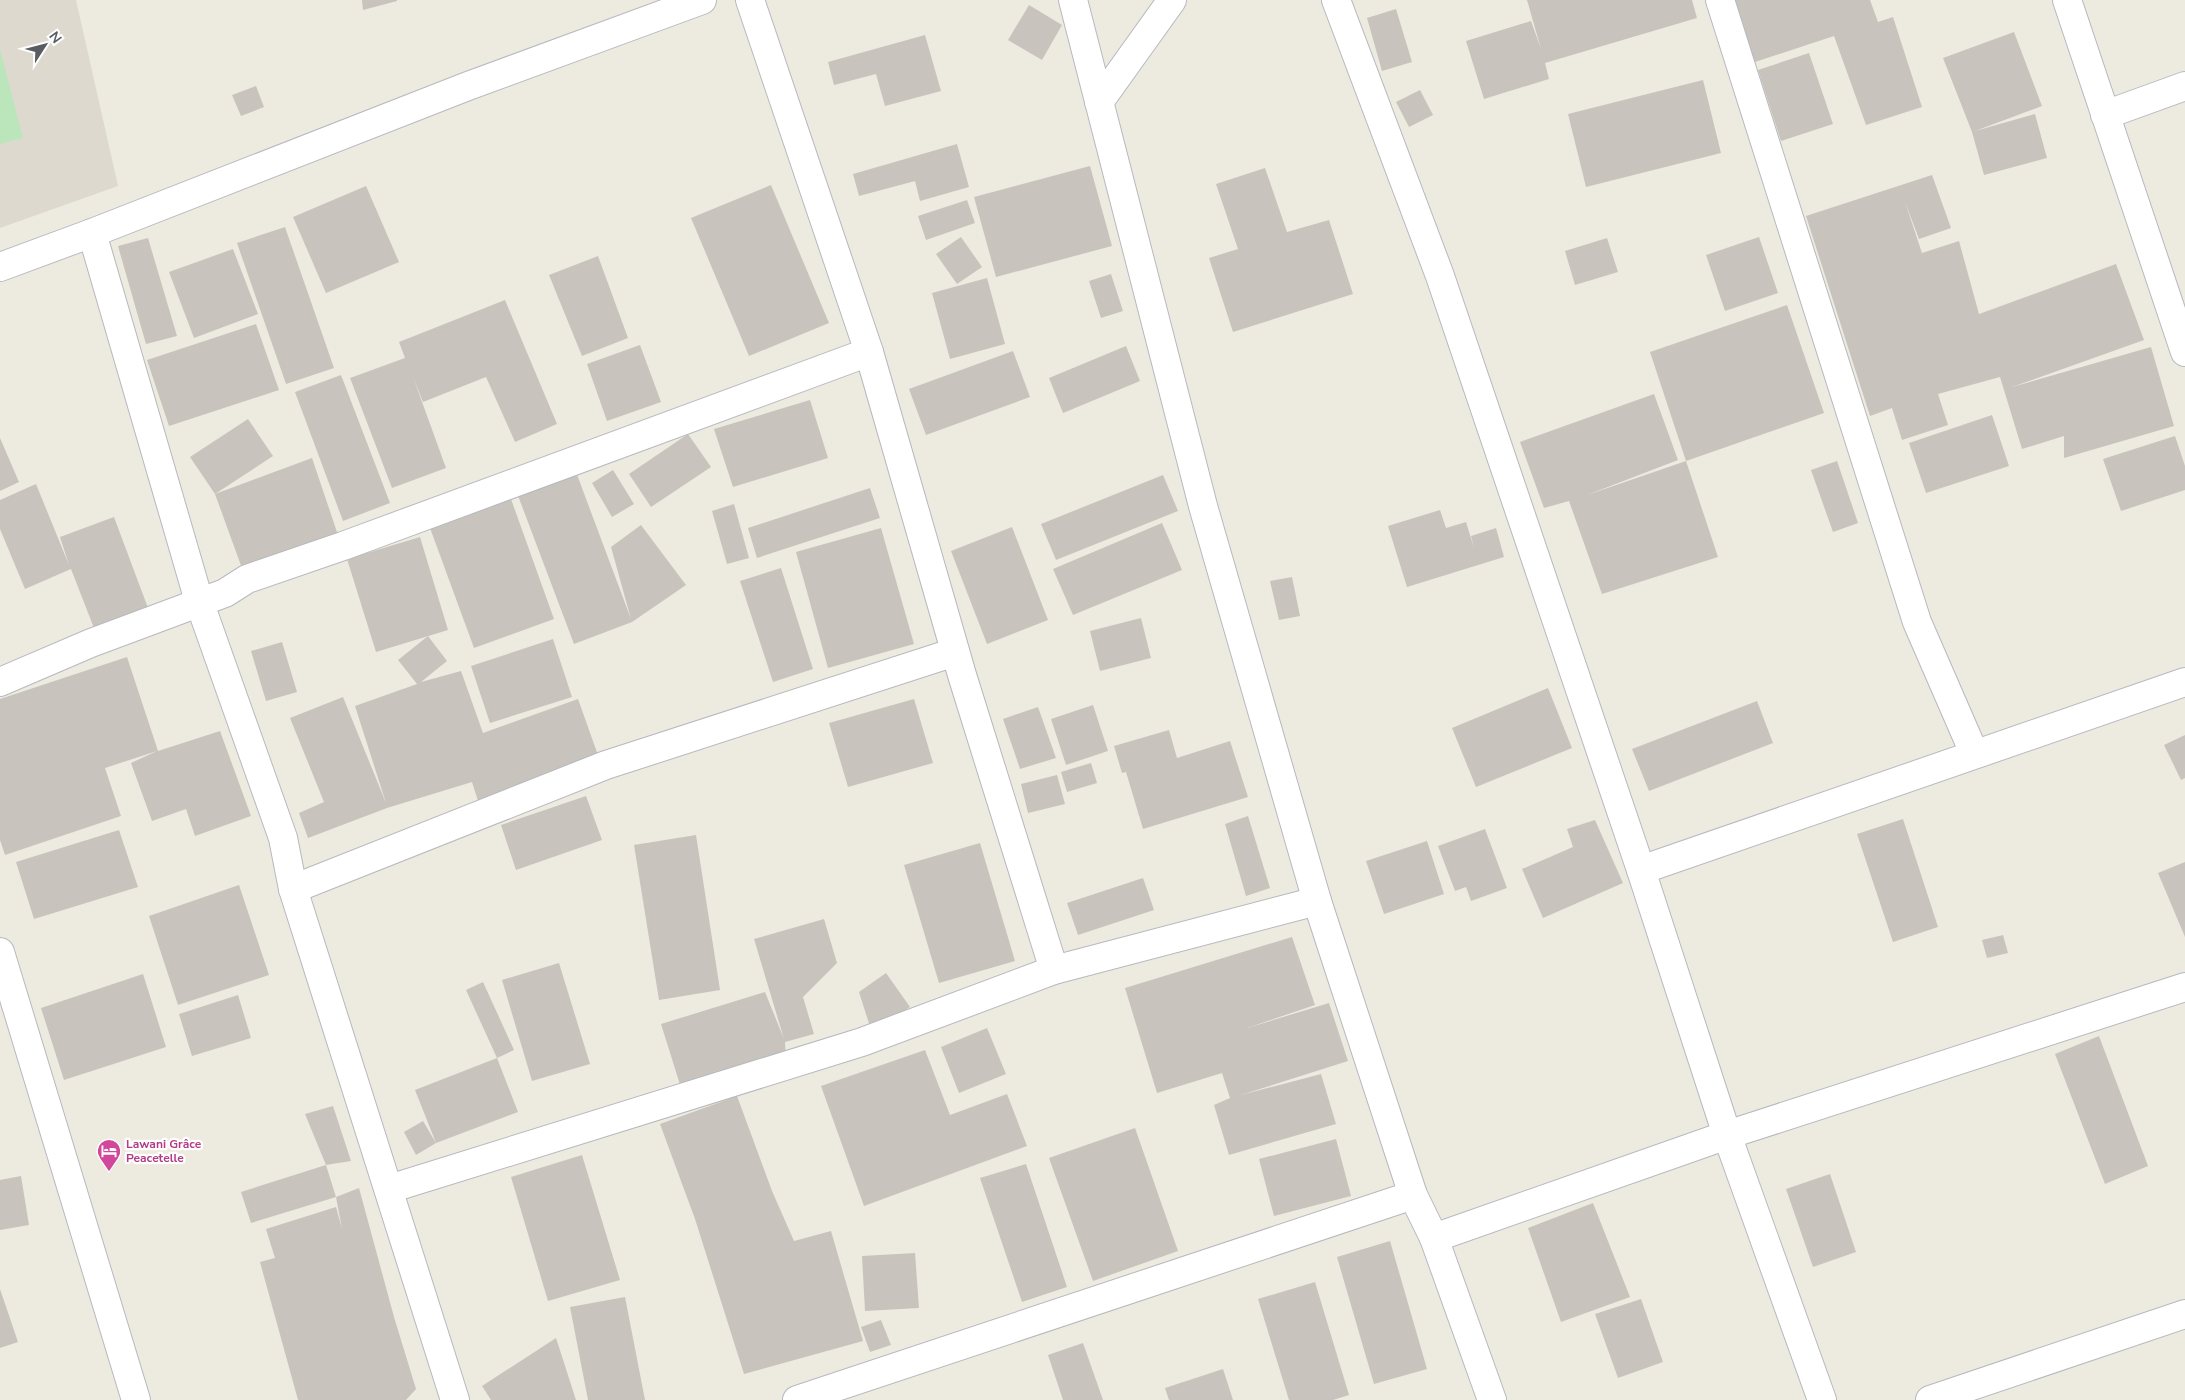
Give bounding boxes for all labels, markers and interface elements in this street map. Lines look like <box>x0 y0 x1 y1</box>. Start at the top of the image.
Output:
north arrow <box>20 20 70 70</box>
text: N <box>44 28 66 47</box>
place label: Lawani Grâce Peacetelle <box>126 1136 202 1166</box>
hotel icon: Lawani Grâce Peacetelle <box>96 1138 122 1172</box>

